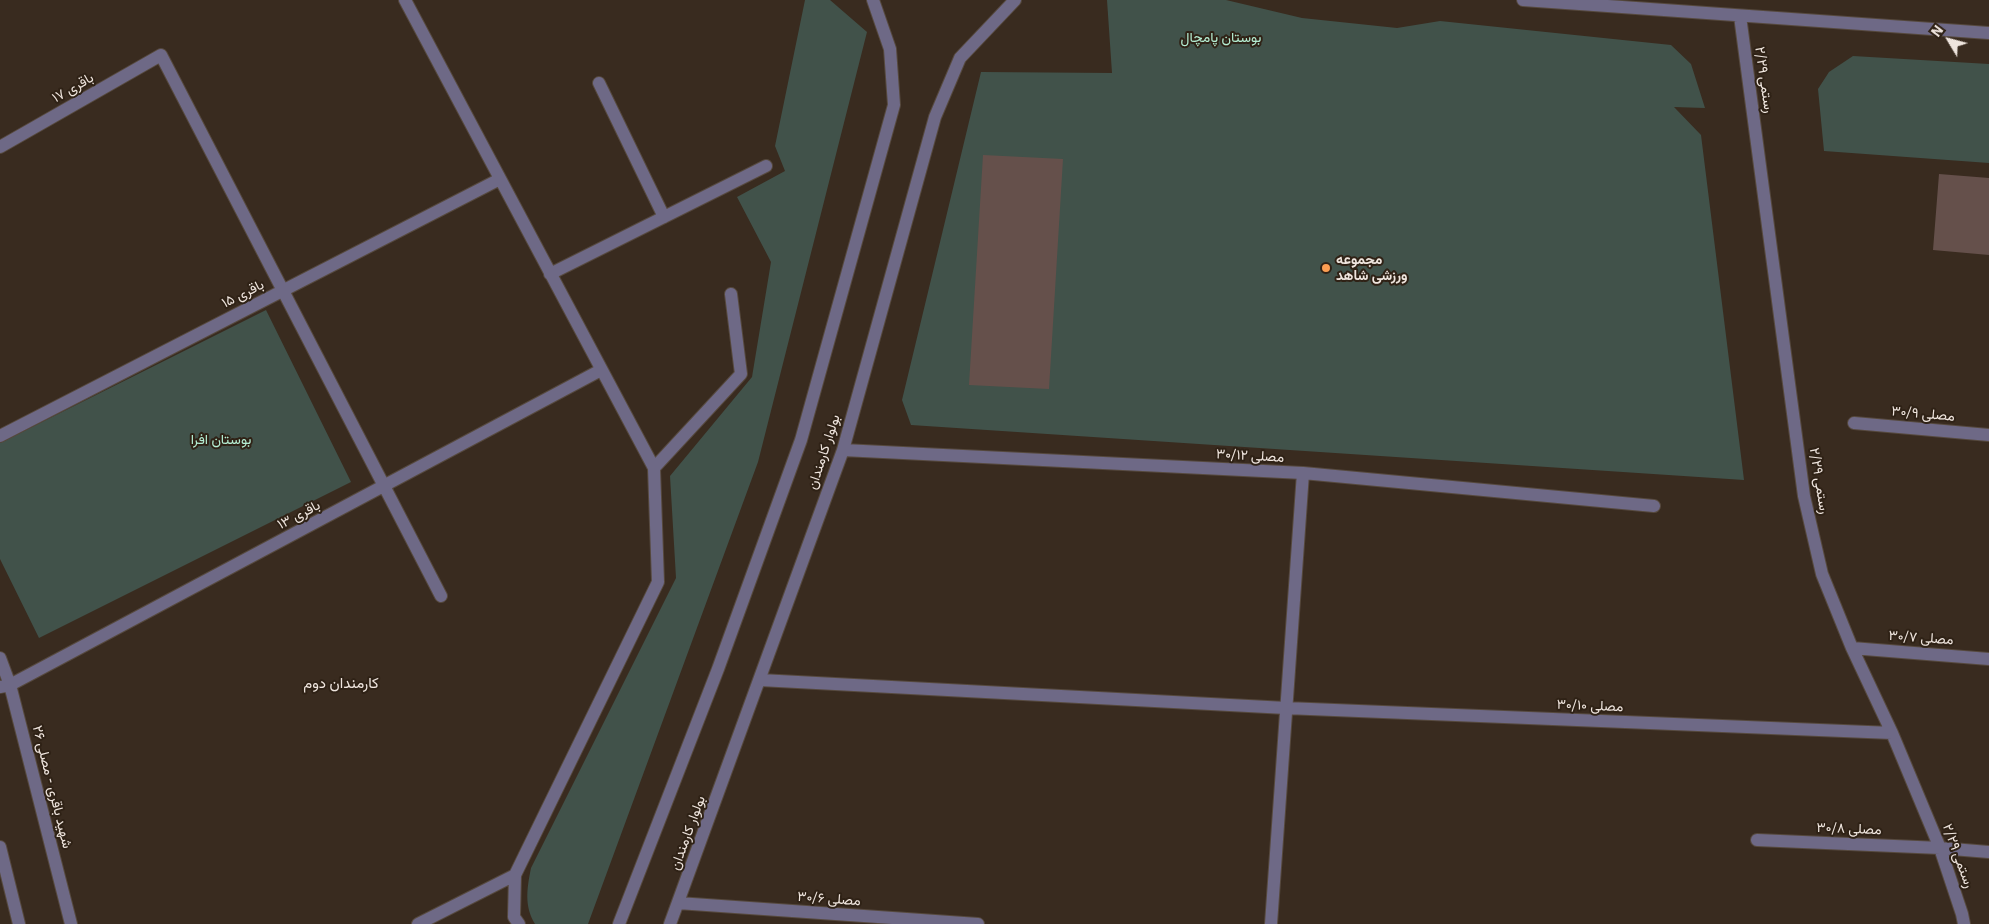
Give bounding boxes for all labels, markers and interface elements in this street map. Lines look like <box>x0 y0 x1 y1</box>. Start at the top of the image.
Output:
north arrow <box>1924 15 1974 65</box>
text: N <box>1927 22 1947 40</box>
park label: بوستان پامچال <box>1181 30 1261 46</box>
street label: رستمی ۲/۲۹ <box>1751 46 1777 114</box>
street label: باقری ۱۷ <box>49 69 97 107</box>
place label: مجموعه ورزشی شاهد <box>1336 252 1408 284</box>
marker: مجموعه ورزشی شاهد <box>1320 262 1332 274</box>
street label: باقری ۱۵ <box>219 276 267 312</box>
street label: مصلی ۳۰/۹ <box>1891 403 1955 425</box>
street label: بولوار کارمندان <box>804 412 844 492</box>
park label: بوستان افرا <box>191 432 251 448</box>
street label: مصلی ۳۰/۱۲ <box>1216 446 1284 466</box>
street label: رستمی ۲/۲۹ <box>1805 447 1833 515</box>
street label: باقری ۱۳ <box>275 497 323 533</box>
street label: مصلی ۳۰/۷ <box>1888 627 1954 649</box>
district label: کارمندان دوم <box>303 675 379 693</box>
street label: مصلی ۳۰/۱۰ <box>1556 696 1624 716</box>
street label: شهید باقری - مصلی ۲۶ <box>29 724 75 850</box>
street label: بولوار کارمندان <box>667 794 709 872</box>
street label: مصلی ۳۰/۸ <box>1816 819 1882 839</box>
street label: رستمی ۲/۲۹ <box>1939 822 1977 890</box>
street label: مصلی ۳۰/۶ <box>797 888 861 910</box>

